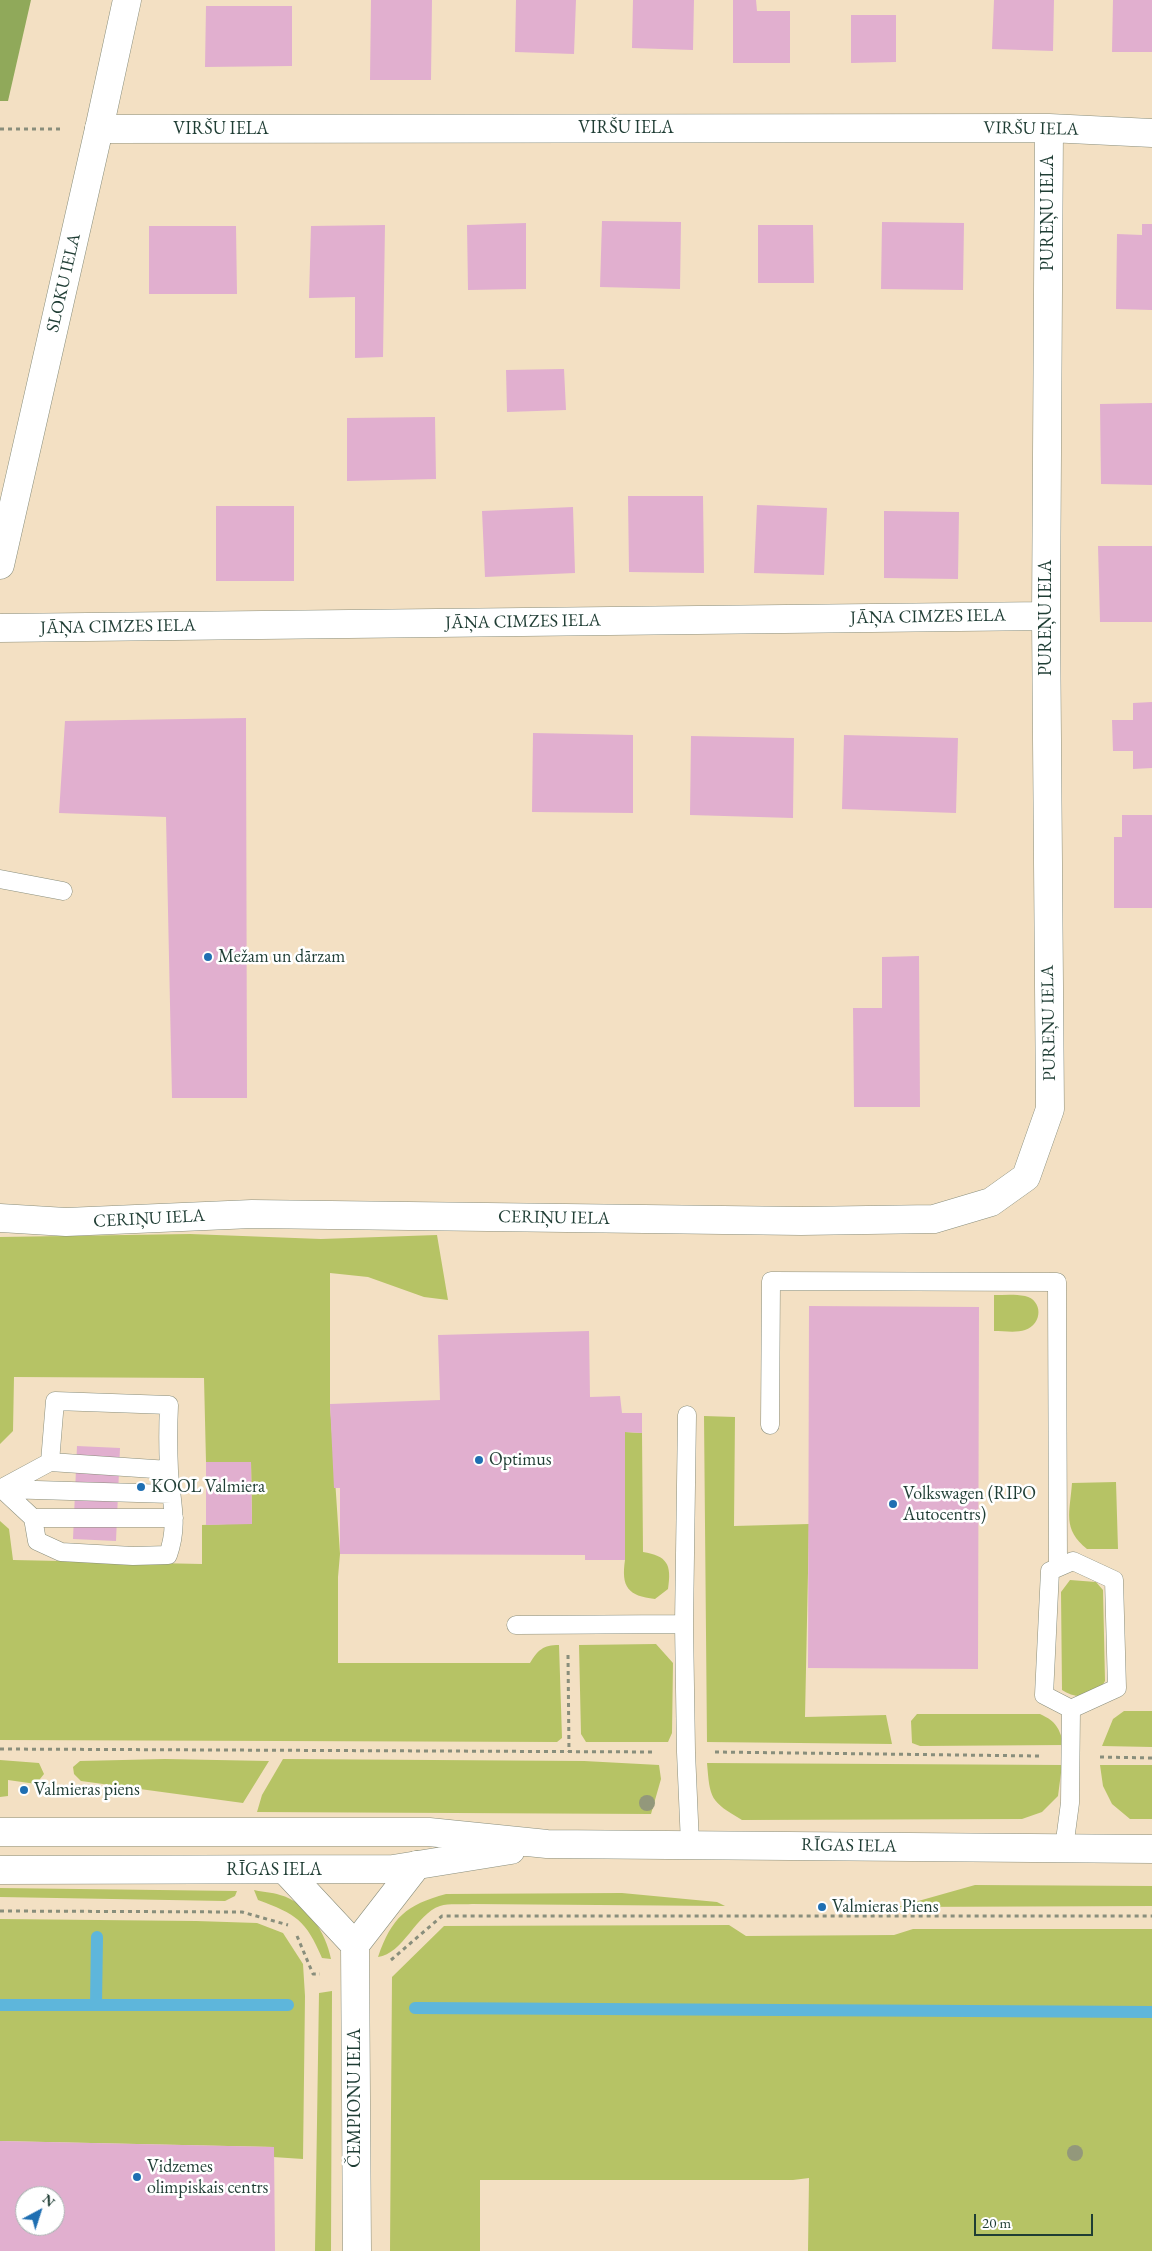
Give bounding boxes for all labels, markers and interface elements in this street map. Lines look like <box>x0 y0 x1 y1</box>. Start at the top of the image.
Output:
street label: VIRŠU IELA <box>578 117 674 139</box>
street label: VIRŠU IELA <box>983 117 1079 141</box>
street label: VIRŠU IELA <box>173 118 269 140</box>
street label: PUREŅU IELA <box>1037 155 1059 271</box>
street label: SLOKU IELA <box>42 231 86 335</box>
street label: PUREŅU IELA <box>1035 560 1057 676</box>
street label: JĀŅA CIMZES IELA <box>850 605 1006 629</box>
street label: JĀŅA CIMZES IELA <box>445 610 601 634</box>
street label: JĀŅA CIMZES IELA <box>40 615 196 639</box>
place label: Mežam un dārzam <box>218 946 345 968</box>
marker: Mežam un dārzam <box>202 951 214 963</box>
street label: PUREŅU IELA <box>1037 965 1061 1081</box>
street label: CERIŅU IELA <box>93 1205 205 1233</box>
street label: CERIŅU IELA <box>498 1206 610 1230</box>
place label: Optimus <box>489 1449 551 1471</box>
marker: Optimus <box>473 1454 485 1466</box>
place label: KOOL Valmiera <box>151 1476 265 1498</box>
marker: KOOL Valmiera <box>135 1481 147 1493</box>
place label: Volkswagen (RIPO Autocentrs) <box>903 1483 1036 1526</box>
marker: Volkswagen (RIPO Autocentrs) <box>887 1498 899 1510</box>
place label: Valmieras piens <box>34 1779 140 1801</box>
marker: Valmieras piens <box>18 1784 30 1796</box>
street label: RĪGAS IELA <box>801 1834 897 1858</box>
street label: RĪGAS IELA <box>226 1859 322 1881</box>
place label: Valmieras Piens <box>832 1896 939 1918</box>
marker: Valmieras Piens <box>816 1901 828 1913</box>
street label: ČEMPIONU IELA <box>344 2028 366 2168</box>
place label: Vidzemes olimpiskais centrs <box>147 2156 268 2198</box>
marker: Vidzemes olimpiskais centrs <box>131 2171 143 2183</box>
north arrow <box>15 2186 65 2236</box>
text: N <box>39 2190 59 2211</box>
scale bar <box>977 2204 1096 2236</box>
text: 20 m <box>982 2213 1011 2232</box>

